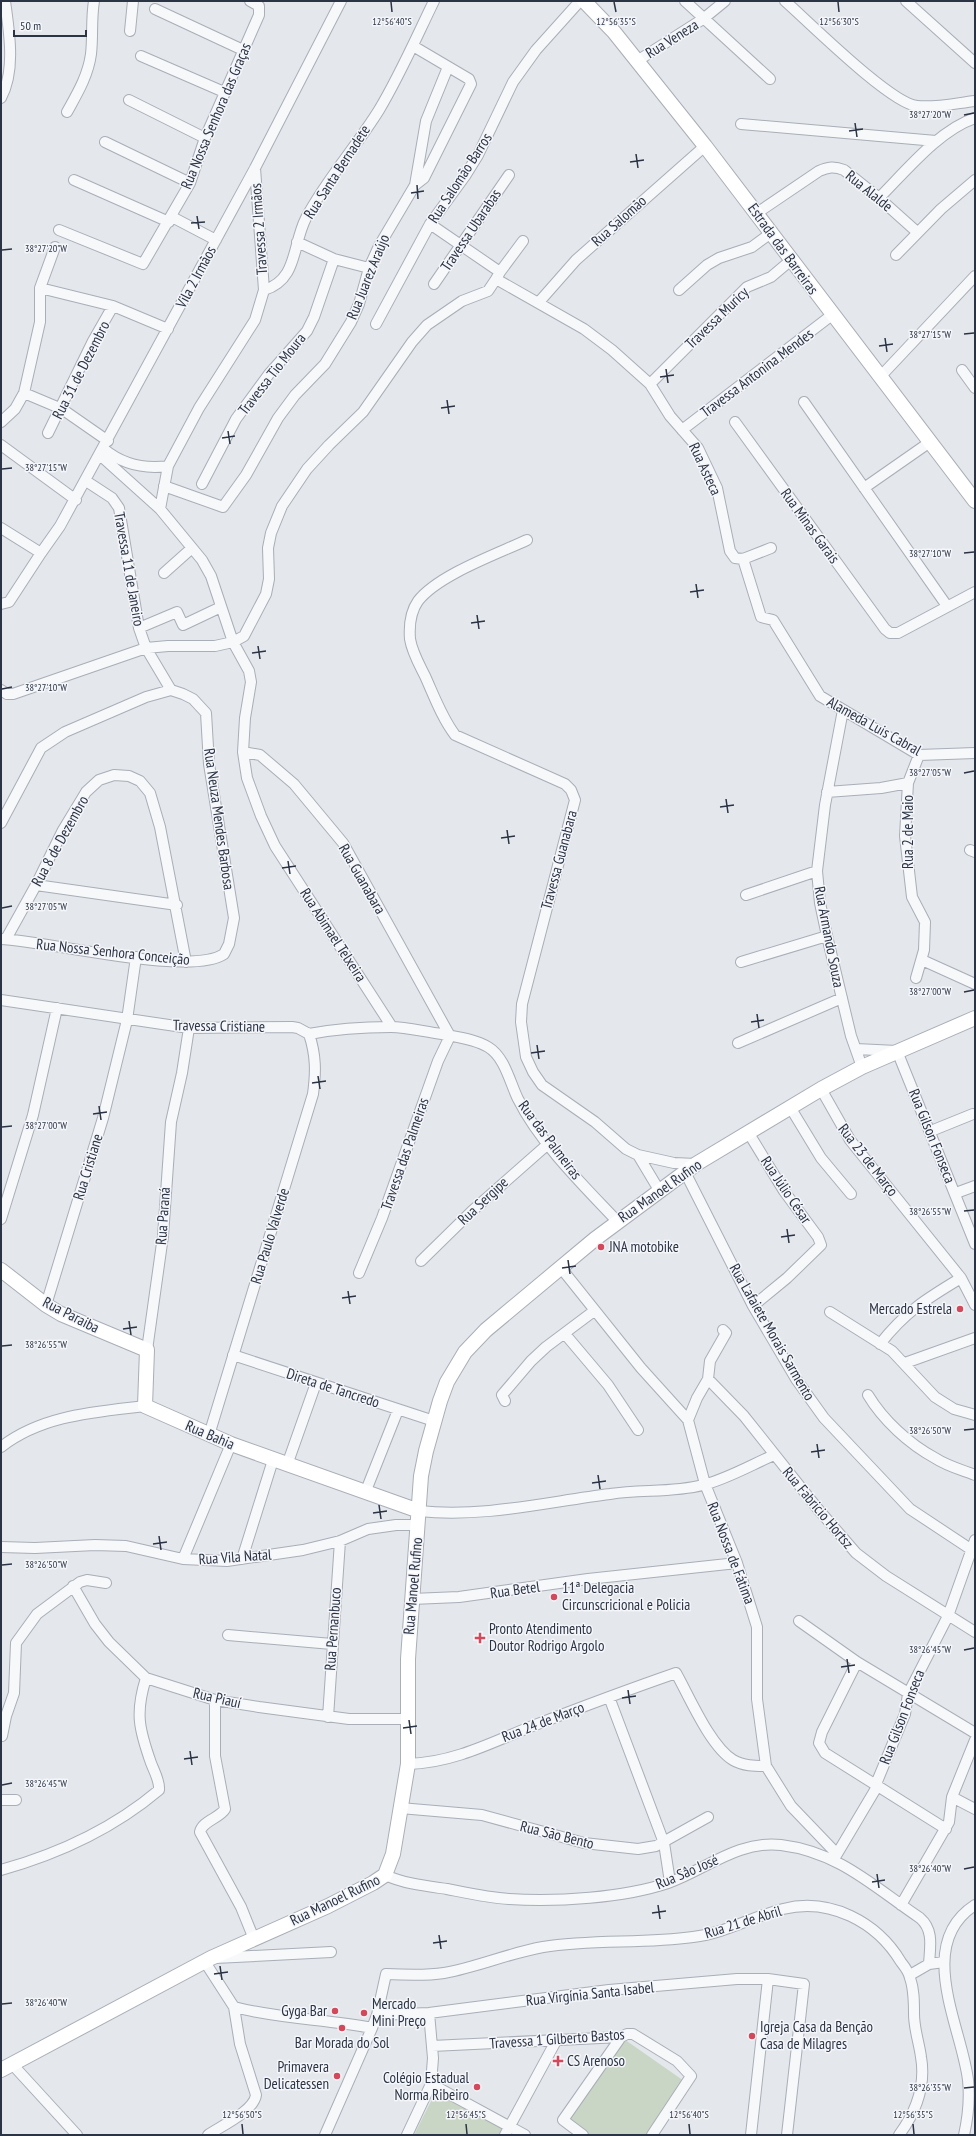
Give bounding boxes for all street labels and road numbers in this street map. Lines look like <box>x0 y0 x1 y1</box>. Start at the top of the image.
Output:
street label: Rua Veneza <box>642 15 702 62</box>
street label: Rua Nossa Senhora das Graças <box>176 40 255 192</box>
street label: Rua Santa Bernadete <box>299 121 374 222</box>
street label: Rua Salomão Barros <box>423 129 496 226</box>
street label: Rua Alalde <box>842 166 897 215</box>
street label: Travessa 2 Irmãos <box>246 183 271 275</box>
street label: Travessa Ubarabas <box>436 185 505 274</box>
street label: Rua Salomão <box>587 191 650 250</box>
street label: Estrada das Barreiras <box>744 199 823 298</box>
street label: Rua Juarez Araújo <box>342 231 393 322</box>
street label: Vila 2 Irmãos <box>171 242 220 312</box>
street label: Travessa Muricy <box>681 282 753 353</box>
street label: Rua 31 de Dezembro <box>48 317 113 422</box>
street label: Travessa Antonina Mendes <box>697 324 817 421</box>
street label: Travessa Tio Moura <box>234 329 309 418</box>
street label: Rua Asteca <box>685 439 726 498</box>
street label: Rua Minas Garais <box>777 484 844 567</box>
street label: Travessa 11 de Janeiro <box>110 510 149 628</box>
street label: Alameda Luis Cabral <box>824 692 925 760</box>
street label: Rua Neuza Mendes Barbosa <box>200 747 239 891</box>
street label: Rua 8 de Dezembro <box>27 792 92 889</box>
street label: Rua 2 de Maio <box>898 795 917 869</box>
street label: Travessa Guanabara <box>536 808 581 912</box>
street label: Rua Guanabara <box>335 840 390 917</box>
street label: Rua Abimael Telxeira <box>296 884 371 985</box>
street label: Rua Armando Souza <box>810 885 849 989</box>
street label: Rua Nossa Senhora Conceição <box>35 934 191 969</box>
street label: Travessa Cristiane <box>173 1015 265 1036</box>
street label: Rua Gilson Fonseca <box>905 1086 960 1186</box>
street label: Travessa das Palmeiras <box>376 1095 433 1213</box>
street label: Rua das Palmeiras <box>515 1096 586 1183</box>
street label: Rua 23 de Março <box>834 1120 903 1200</box>
street label: Rua Cristiane <box>68 1131 107 1202</box>
street label: Rua Júlio César <box>757 1152 816 1228</box>
street label: Rua Manoel Rufino <box>614 1155 705 1226</box>
street label: Rua Sergipe <box>453 1173 512 1229</box>
street label: Rua Paraná <box>151 1186 174 1246</box>
street label: Rua Paulo Valverde <box>246 1186 293 1286</box>
street label: Rua Lafaiete Morais Sarmento <box>726 1260 819 1404</box>
street label: Rua Paraiba <box>40 1292 103 1337</box>
street label: Direta de Tancredo <box>284 1364 382 1412</box>
street label: Rua Bahia <box>183 1416 238 1453</box>
street label: Rua Fabricio Hortsz <box>779 1463 858 1552</box>
street label: Rua Nossa de Fátima <box>703 1499 760 1607</box>
street label: Rua Manoel Rufino <box>399 1536 426 1635</box>
street label: Rua Vila Natal <box>198 1544 273 1569</box>
street label: Rua Betel <box>489 1577 541 1602</box>
street label: Rua Pernanbuco <box>320 1587 345 1671</box>
street label: Rua Gilson Fonseca <box>875 1667 928 1767</box>
street label: Rua Piauí <box>191 1683 244 1712</box>
street label: Rua 24 de Março <box>499 1697 587 1746</box>
street label: Rua São Bento <box>518 1816 596 1853</box>
street label: Rua Sâo José <box>653 1850 721 1893</box>
street label: Rua Manoel Rufino <box>287 1870 383 1930</box>
street label: Rua 21 de Abril <box>702 1901 784 1942</box>
street label: Rua Virgínia Santa Isabel <box>525 1977 655 2010</box>
street label: Travessa 1 Gilberto Bastos <box>489 2024 625 2053</box>

